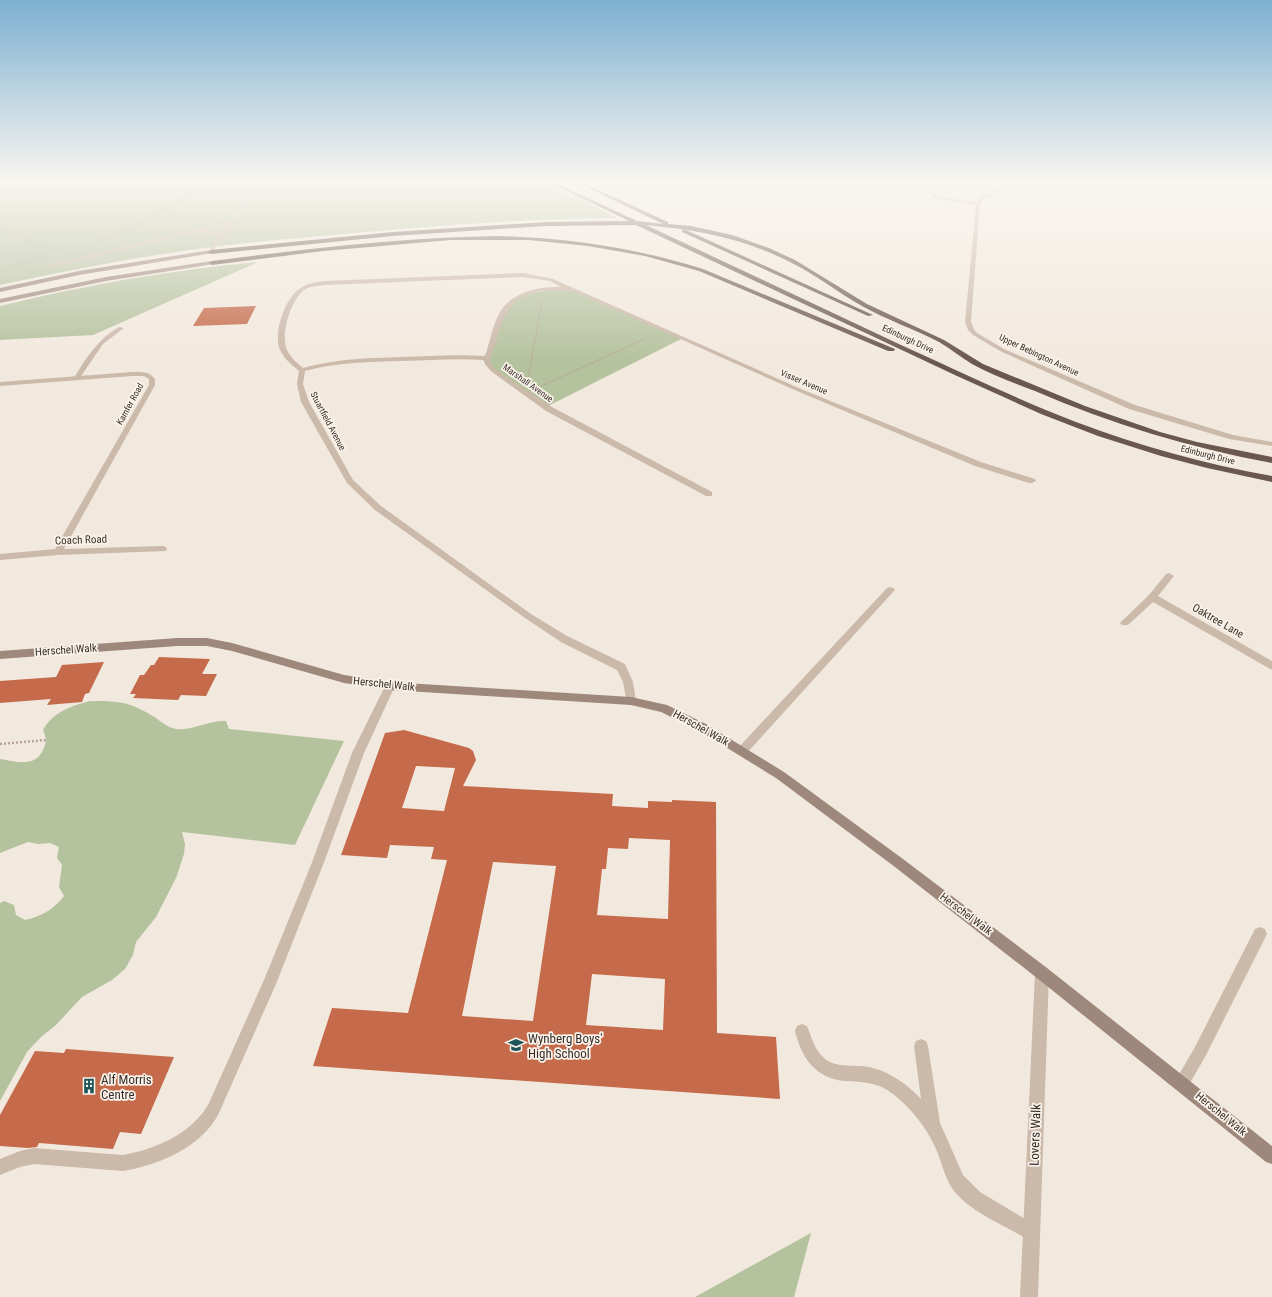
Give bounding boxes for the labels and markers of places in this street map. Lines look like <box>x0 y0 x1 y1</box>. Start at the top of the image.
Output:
place label: Wynberg Boys' High School <box>528 1031 603 1061</box>
school or university icon: Wynberg Boys' High School <box>507 1036 525 1054</box>
place label: Alf Morris Centre <box>101 1072 152 1102</box>
building icon: Alf Morris Centre <box>80 1077 98 1095</box>

